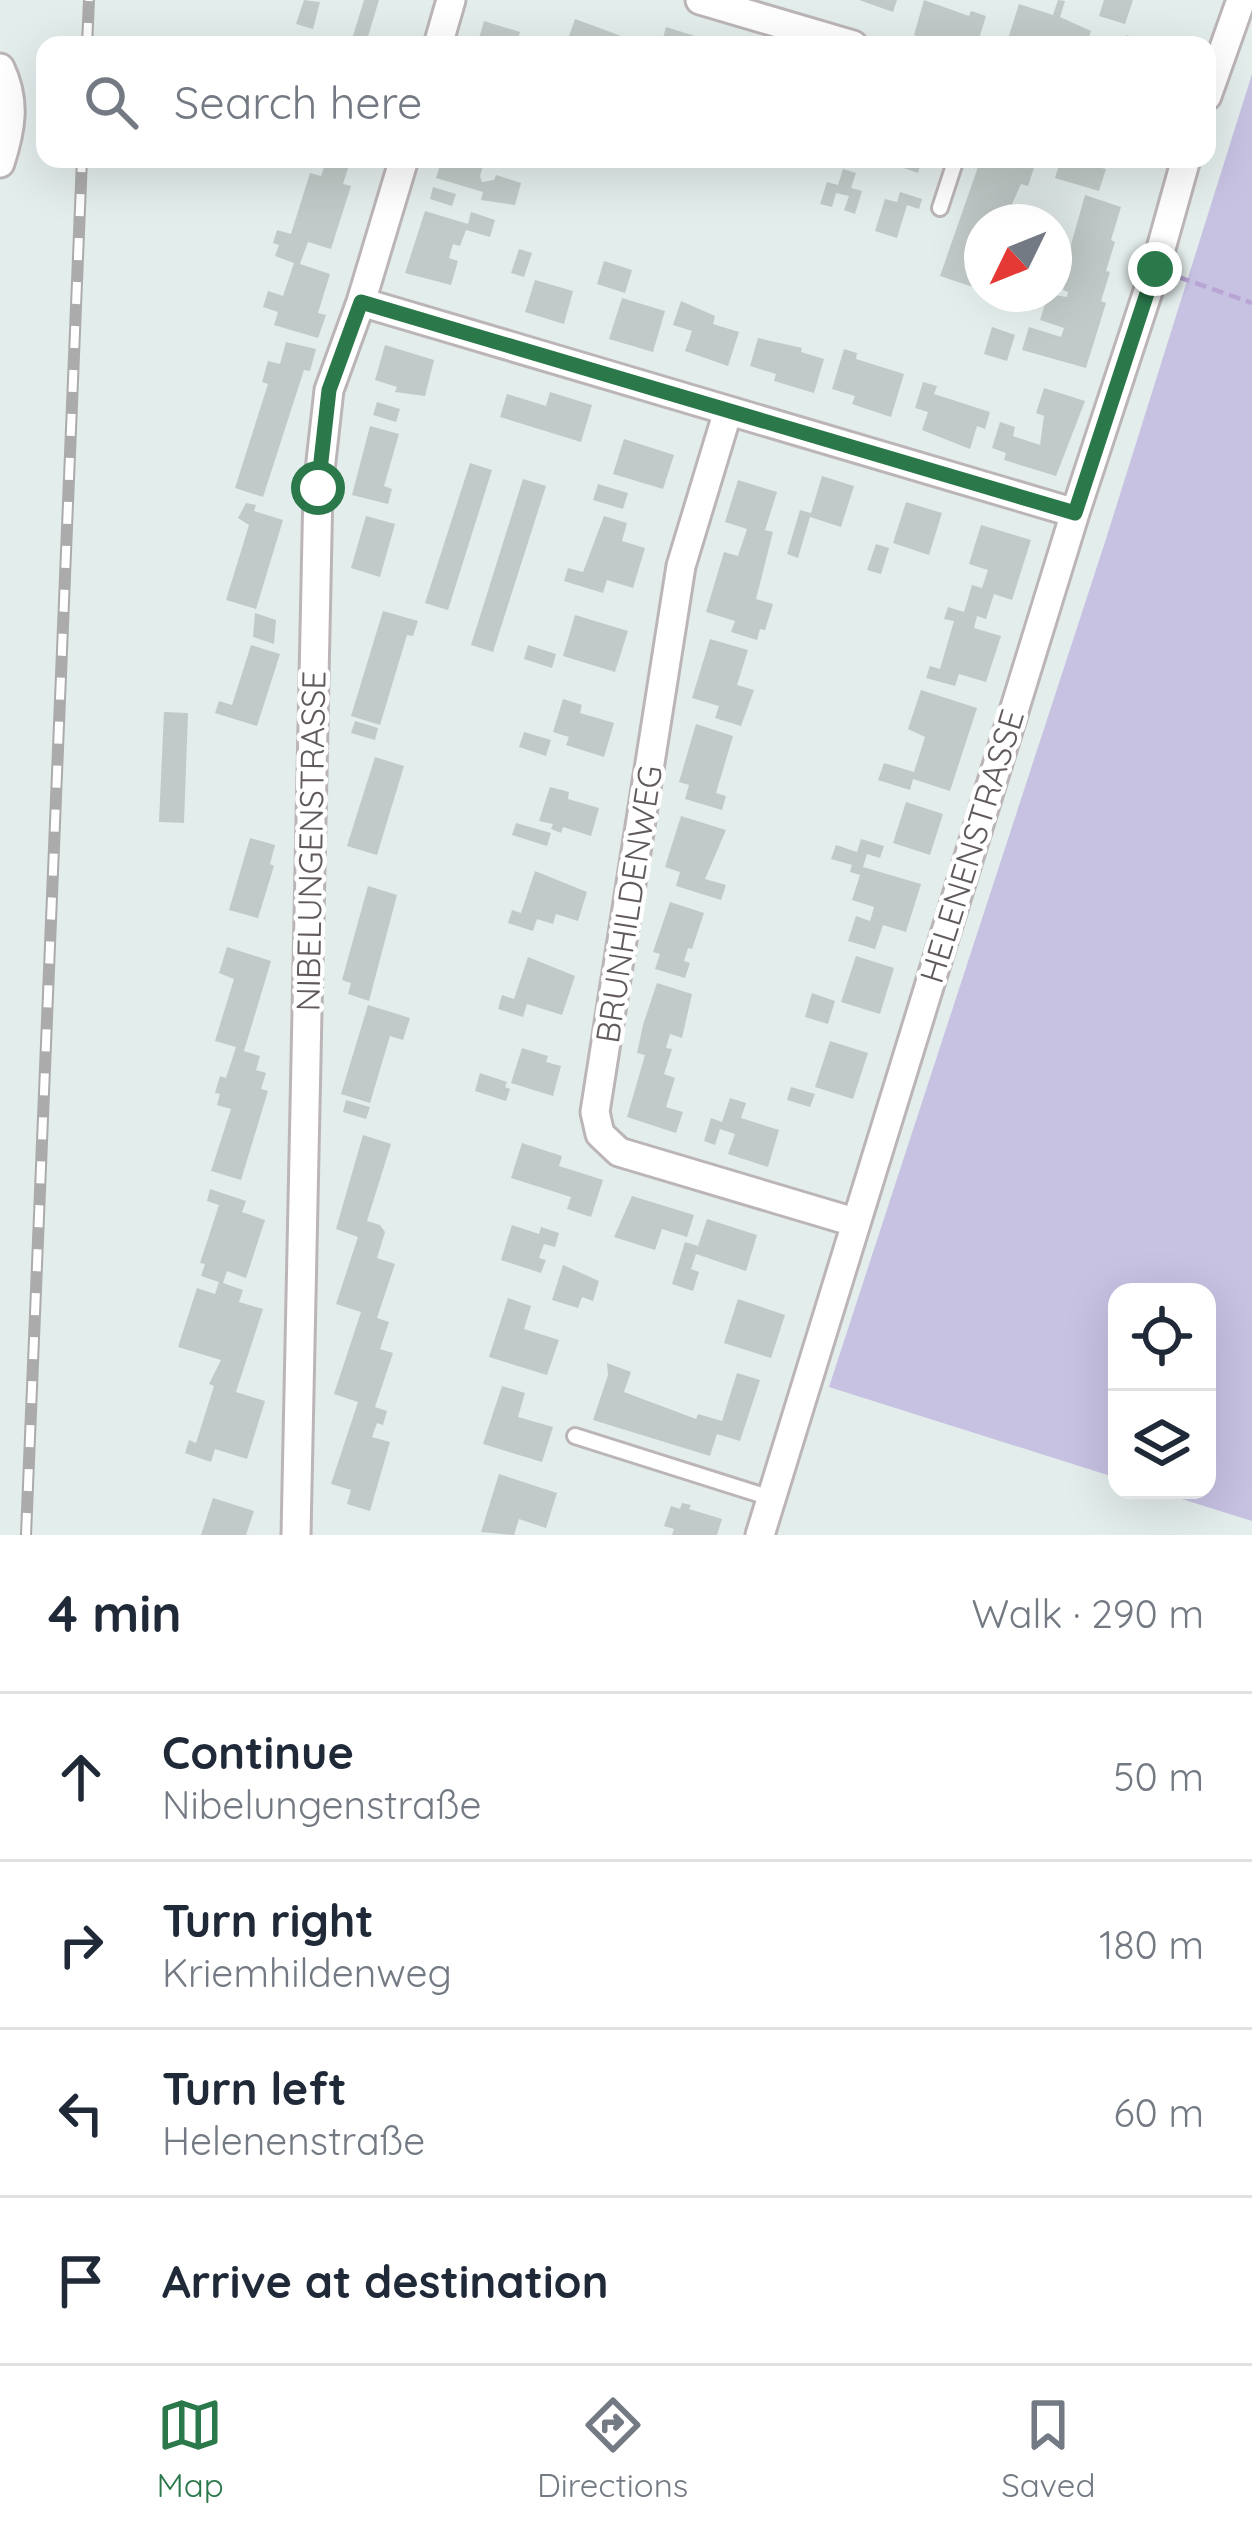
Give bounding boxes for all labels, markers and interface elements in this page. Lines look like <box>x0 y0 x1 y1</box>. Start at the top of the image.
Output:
search box <box>36 36 1216 168</box>
icon: search <box>78 69 144 135</box>
text: Search here <box>174 74 422 130</box>
north arrow <box>964 204 1072 312</box>
route end <box>1128 242 1182 296</box>
route start <box>291 461 345 515</box>
street label: NIBELUNGENSTRASSE <box>287 670 333 1012</box>
street label: HELENENSTRASSE <box>910 705 1032 987</box>
street label: BRUNHILDENWEG <box>586 762 670 1046</box>
map controls <box>1108 1283 1216 1499</box>
button: locate <box>1108 1283 1216 1391</box>
button: layers <box>1108 1391 1216 1499</box>
text: 4 min <box>48 1581 182 1645</box>
text: Walk · 290 m <box>972 1589 1204 1638</box>
text: Continue <box>162 1724 354 1780</box>
icon: ahead <box>48 1744 114 1810</box>
text: 50 m <box>1113 1752 1204 1801</box>
text: Nibelungenstraße <box>162 1780 481 1829</box>
text: Turn right <box>162 1892 374 1948</box>
icon: right <box>48 1912 114 1978</box>
text: 180 m <box>1099 1920 1204 1969</box>
text: Kriemhildenweg <box>162 1948 452 1997</box>
text: Turn left <box>162 2060 347 2116</box>
icon: left <box>48 2080 114 2146</box>
text: 60 m <box>1114 2088 1204 2137</box>
text: Helenenstraße <box>162 2116 425 2165</box>
icon: arrive <box>48 2248 114 2314</box>
text: Arrive at destination <box>162 2253 608 2309</box>
tab: Map <box>157 2392 224 2505</box>
tab: Directions <box>537 2392 688 2505</box>
tab: Saved <box>1001 2392 1095 2505</box>

